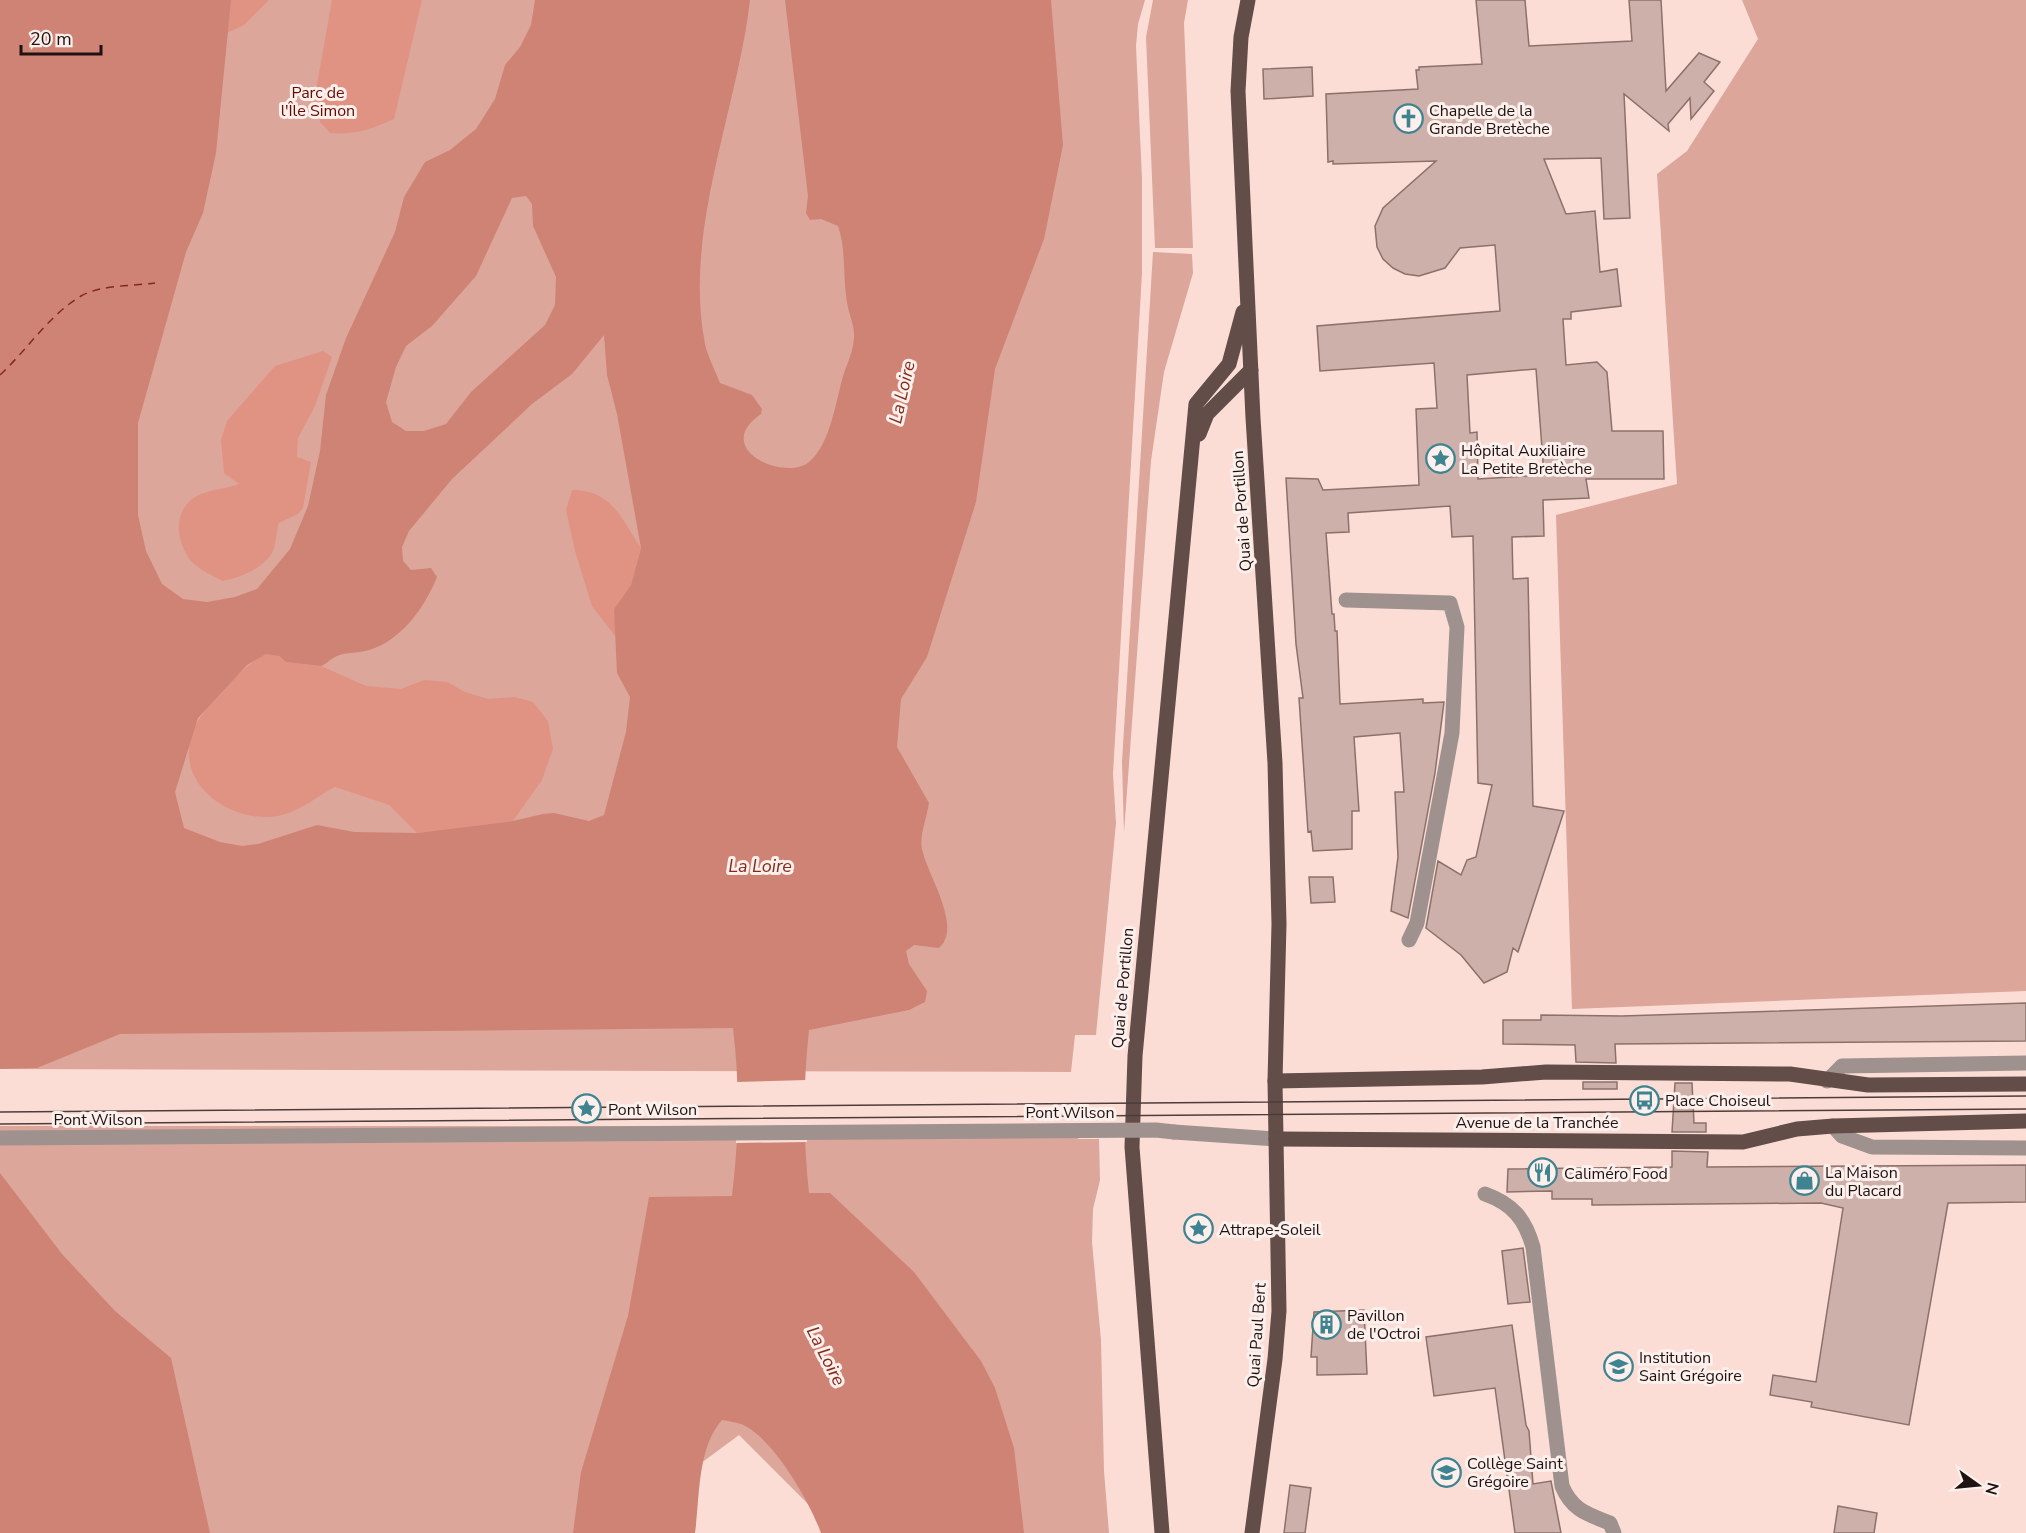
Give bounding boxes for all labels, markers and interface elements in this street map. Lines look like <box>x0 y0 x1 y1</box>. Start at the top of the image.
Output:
scale bar <box>21 18 100 56</box>
text: 20 m <box>30 27 72 51</box>
park label: Parc de l'Île Simon <box>281 82 355 122</box>
place label: Chapelle de la Grande Bretèche <box>1429 100 1550 140</box>
church icon: Chapelle de la Grande Bretèche <box>1392 103 1424 135</box>
water label: La Loire <box>883 358 921 426</box>
place label: Hôpital Auxiliaire La Petite Bretèche <box>1461 440 1592 480</box>
place icon: Hôpital Auxiliaire La Petite Bretèche <box>1424 443 1456 475</box>
street label: Quai de Portillon <box>1227 450 1257 572</box>
water label: La Loire <box>728 854 792 878</box>
street label: Quai de Portillon <box>1107 927 1139 1049</box>
bus stop icon: Place Choiseul <box>1628 1084 1660 1116</box>
place label: Place Choiseul <box>1665 1090 1771 1112</box>
place icon: Pont Wilson <box>571 1093 603 1125</box>
place label: Pont Wilson <box>608 1099 697 1121</box>
street label: Pont Wilson <box>1025 1102 1115 1124</box>
street label: Pont Wilson <box>53 1109 143 1131</box>
street label: Avenue de la Tranchée <box>1456 1112 1619 1134</box>
restaurant icon: Caliméro Food <box>1527 1157 1559 1189</box>
place label: La Maison du Placard <box>1825 1162 1902 1202</box>
place label: Caliméro Food <box>1564 1163 1668 1185</box>
shop icon: La Maison du Placard <box>1788 1165 1820 1197</box>
place icon: Attrape-Soleil <box>1182 1213 1214 1245</box>
place label: Attrape-Soleil <box>1219 1219 1321 1241</box>
street label: Quai Paul Bert <box>1242 1282 1272 1388</box>
place label: Pavillon de l'Octroi <box>1347 1305 1420 1345</box>
building icon: Pavillon de l'Octroi <box>1310 1308 1342 1340</box>
water label: La Loire <box>801 1322 851 1390</box>
place label: Institution Saint Grégoire <box>1639 1347 1742 1387</box>
school or university icon: Institution Saint Grégoire <box>1602 1350 1634 1382</box>
place label: Collège Saint Grégoire <box>1467 1453 1563 1493</box>
north arrow <box>1948 1455 2008 1515</box>
school or university icon: Collège Saint Grégoire <box>1430 1456 1462 1488</box>
text: N <box>1979 1480 2004 1497</box>

